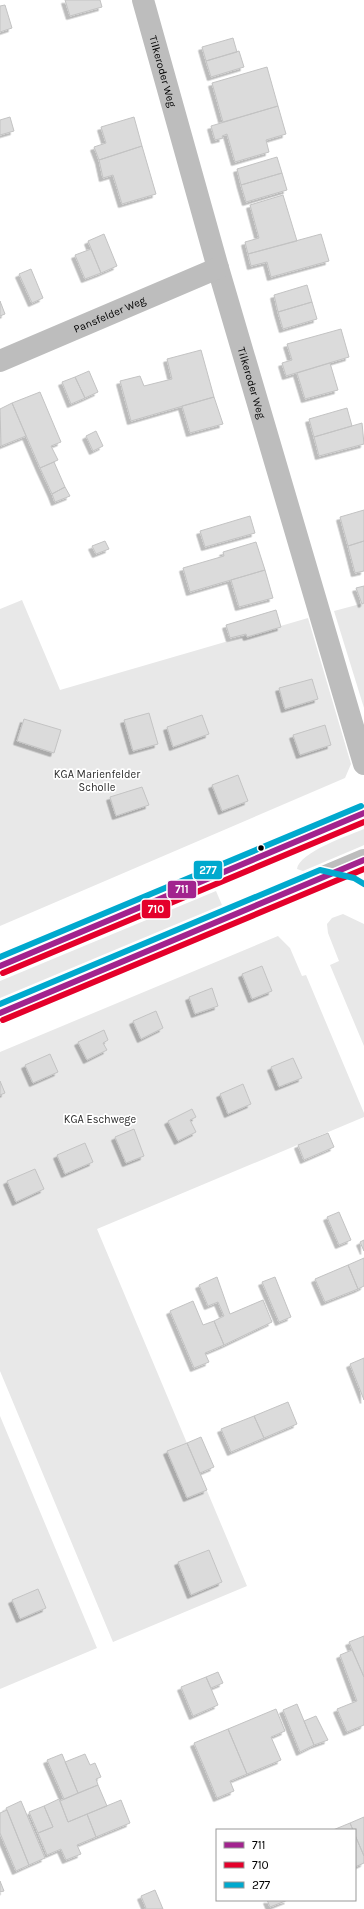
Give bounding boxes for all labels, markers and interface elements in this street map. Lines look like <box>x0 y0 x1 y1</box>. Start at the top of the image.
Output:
street label: Tilkeroder Weg <box>147 34 179 109</box>
street label: Pansfelder Weg <box>72 293 148 335</box>
street label: Tilkeroder Weg <box>235 346 269 421</box>
park label: KGA Marienfelder Scholle <box>54 768 140 794</box>
unlabelled marker <box>256 843 266 853</box>
line badge: 277 <box>193 860 223 880</box>
text: 277 <box>199 864 217 877</box>
line badge: 711 <box>167 880 197 899</box>
text: 711 <box>175 883 189 896</box>
line badge: 710 <box>141 899 171 919</box>
text: 710 <box>148 903 164 916</box>
park label: KGA Eschwege <box>64 1113 137 1126</box>
legend <box>216 1829 356 1901</box>
text: 711 <box>252 1838 266 1852</box>
text: 710 <box>252 1858 269 1872</box>
text: 277 <box>252 1878 271 1892</box>

